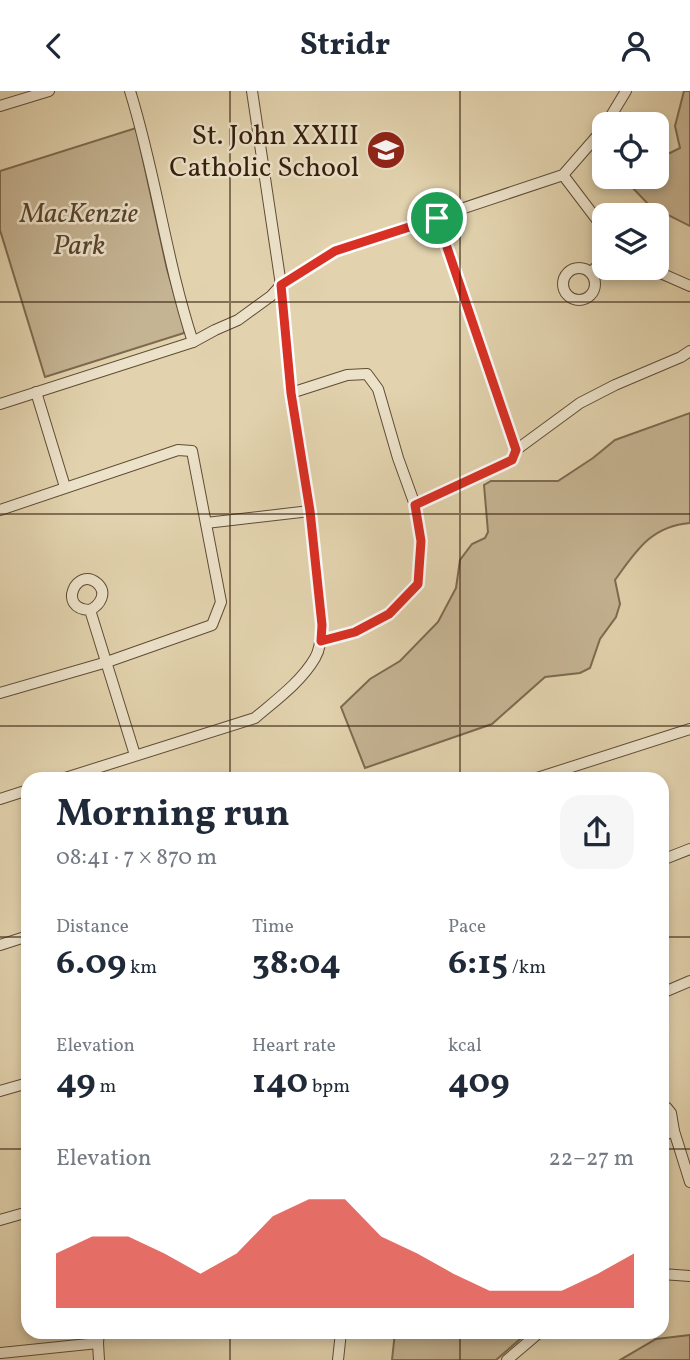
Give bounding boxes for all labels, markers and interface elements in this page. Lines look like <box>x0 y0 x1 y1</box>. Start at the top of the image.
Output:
text: Stridr <box>300 24 390 68</box>
icon: back <box>35 27 73 65</box>
icon: person <box>617 27 655 65</box>
map controls <box>592 112 669 280</box>
button: locate <box>592 112 669 189</box>
place label: St. John XXIII Catholic School <box>169 117 359 188</box>
school or university icon: St. John XXIII Catholic School <box>365 129 407 171</box>
pin <box>407 188 467 248</box>
park label: MacKenzie Park <box>19 195 138 266</box>
icon: arrive <box>418 199 456 237</box>
button: layers <box>592 203 669 280</box>
text: Morning run <box>56 789 290 842</box>
button: share <box>560 795 634 869</box>
text: 08:41 · 7 × 870 m <box>56 842 217 874</box>
text: Distance <box>56 914 129 940</box>
text: Time <box>252 914 294 940</box>
text: Pace <box>448 914 486 940</box>
text: 6.09 <box>56 940 126 988</box>
text: 38:04 <box>252 940 341 988</box>
text: 6:15 <box>448 940 508 988</box>
text: km <box>126 955 157 981</box>
text: /km <box>508 955 546 981</box>
text: Elevation <box>56 1033 135 1059</box>
text: Heart rate <box>252 1033 336 1059</box>
text: kcal <box>448 1033 482 1059</box>
text: 49 <box>56 1059 96 1107</box>
text: 140 <box>252 1059 308 1107</box>
text: 409 <box>448 1059 510 1107</box>
text: m <box>96 1074 116 1100</box>
text: bpm <box>308 1074 350 1100</box>
text: Elevation <box>56 1143 152 1175</box>
text: 22–27 m <box>548 1143 634 1175</box>

